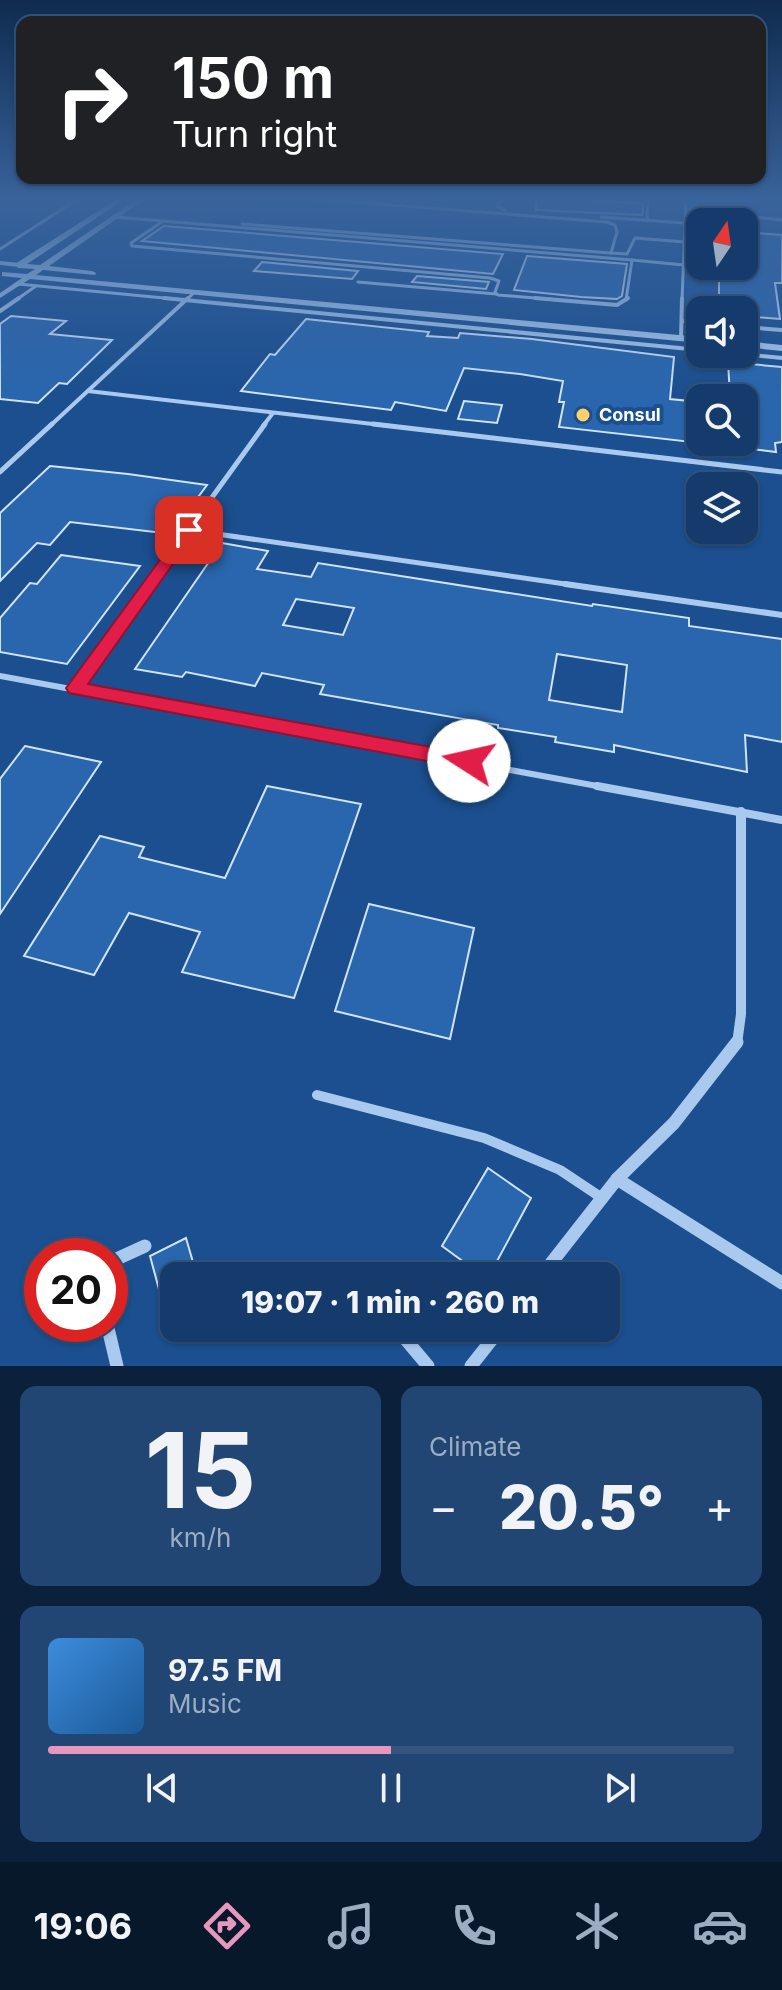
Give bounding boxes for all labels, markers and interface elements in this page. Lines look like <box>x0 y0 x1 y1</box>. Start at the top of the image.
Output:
text: 150 m <box>172 44 334 112</box>
icon: right <box>40 48 144 152</box>
text: Turn right <box>172 112 337 156</box>
north arrow <box>686 208 758 280</box>
map controls <box>686 208 758 544</box>
button: sound <box>686 296 758 368</box>
button: search <box>686 384 758 456</box>
place label: Consul <box>599 404 661 425</box>
marker: Consul <box>574 406 592 424</box>
button: layers <box>686 472 758 544</box>
pin <box>155 496 223 564</box>
icon: arrive <box>167 508 211 552</box>
position arrow <box>427 719 511 803</box>
speed limit sign: 20 <box>24 1238 128 1342</box>
text: 19:07 · 1 min · 260 m <box>241 1284 539 1320</box>
text: 15 <box>145 1407 256 1533</box>
text: Climate <box>429 1431 521 1462</box>
text: 20.5° <box>499 1471 664 1543</box>
text: − <box>429 1480 458 1534</box>
text: + <box>705 1480 734 1534</box>
text: km/h <box>170 1522 231 1553</box>
text: 97.5 FM <box>168 1652 282 1688</box>
text: Music <box>168 1688 242 1719</box>
icon: previous <box>140 1766 184 1810</box>
icon: pause <box>369 1766 413 1810</box>
icon: next <box>598 1766 642 1810</box>
icon: directions <box>199 1898 255 1954</box>
icon: music <box>323 1898 379 1954</box>
icon: phone <box>446 1898 502 1954</box>
icon: climate <box>569 1898 625 1954</box>
icon: car <box>692 1898 748 1954</box>
text: 19:06 <box>34 1904 132 1948</box>

